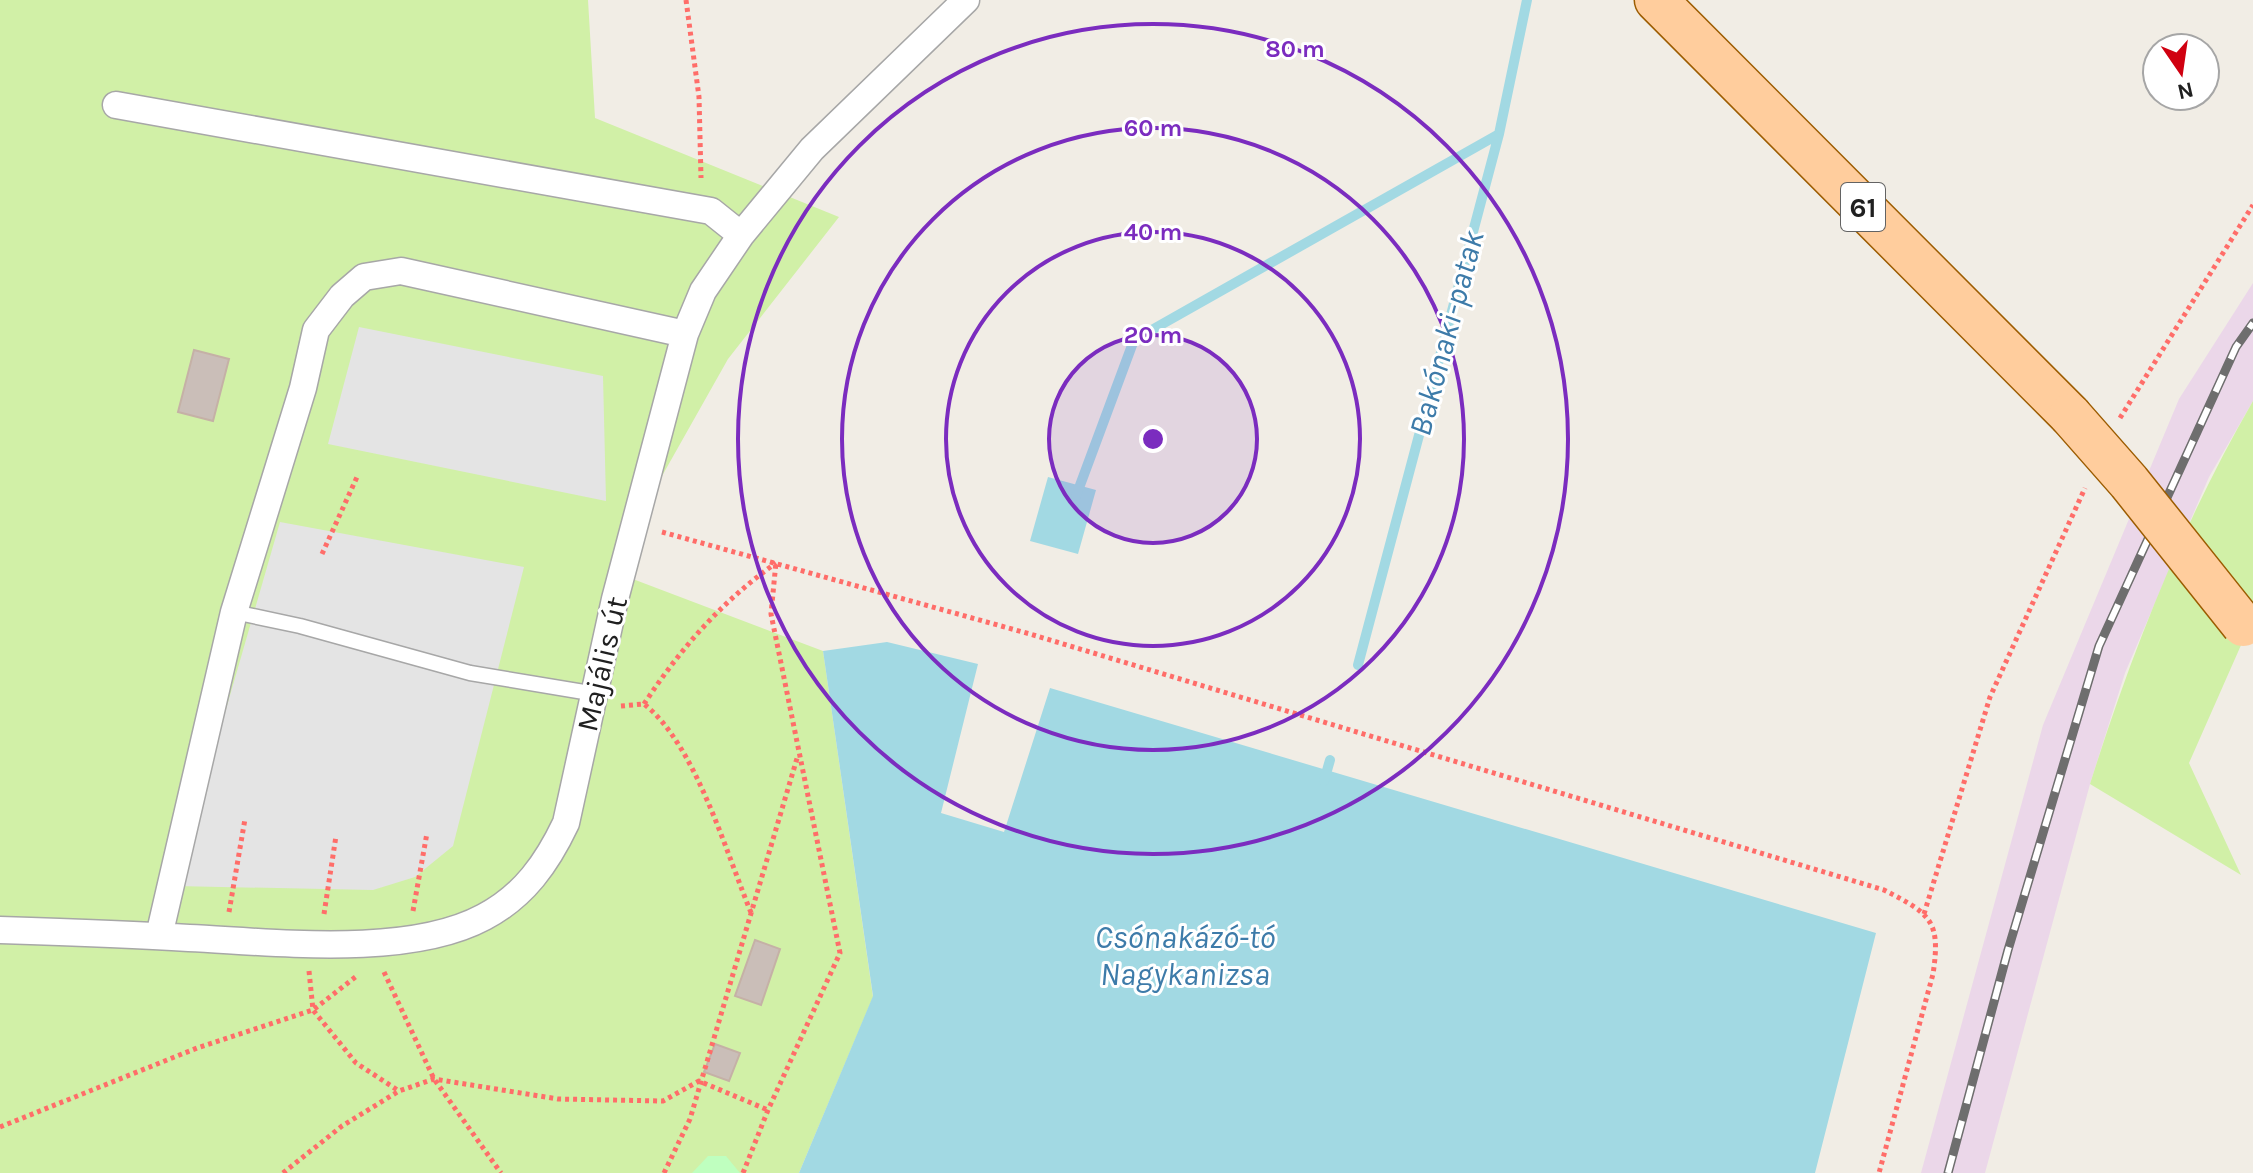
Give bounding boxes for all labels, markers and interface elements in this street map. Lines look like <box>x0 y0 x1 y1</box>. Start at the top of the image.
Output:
north arrow <box>2141 32 2221 112</box>
text: 80 m <box>1265 35 1325 63</box>
text: N <box>2175 76 2196 105</box>
text: 60 m <box>1124 114 1182 142</box>
road number: 61 <box>1841 183 1885 231</box>
text: 40 m <box>1124 218 1182 246</box>
water label: Bakónaki-patak <box>1401 226 1492 440</box>
text: 20 m <box>1124 321 1182 349</box>
centre of rings <box>1139 425 1167 453</box>
street label: Majális út <box>569 593 635 735</box>
water label: Csónakázó-tó Nagykanizsa <box>1095 919 1275 993</box>

